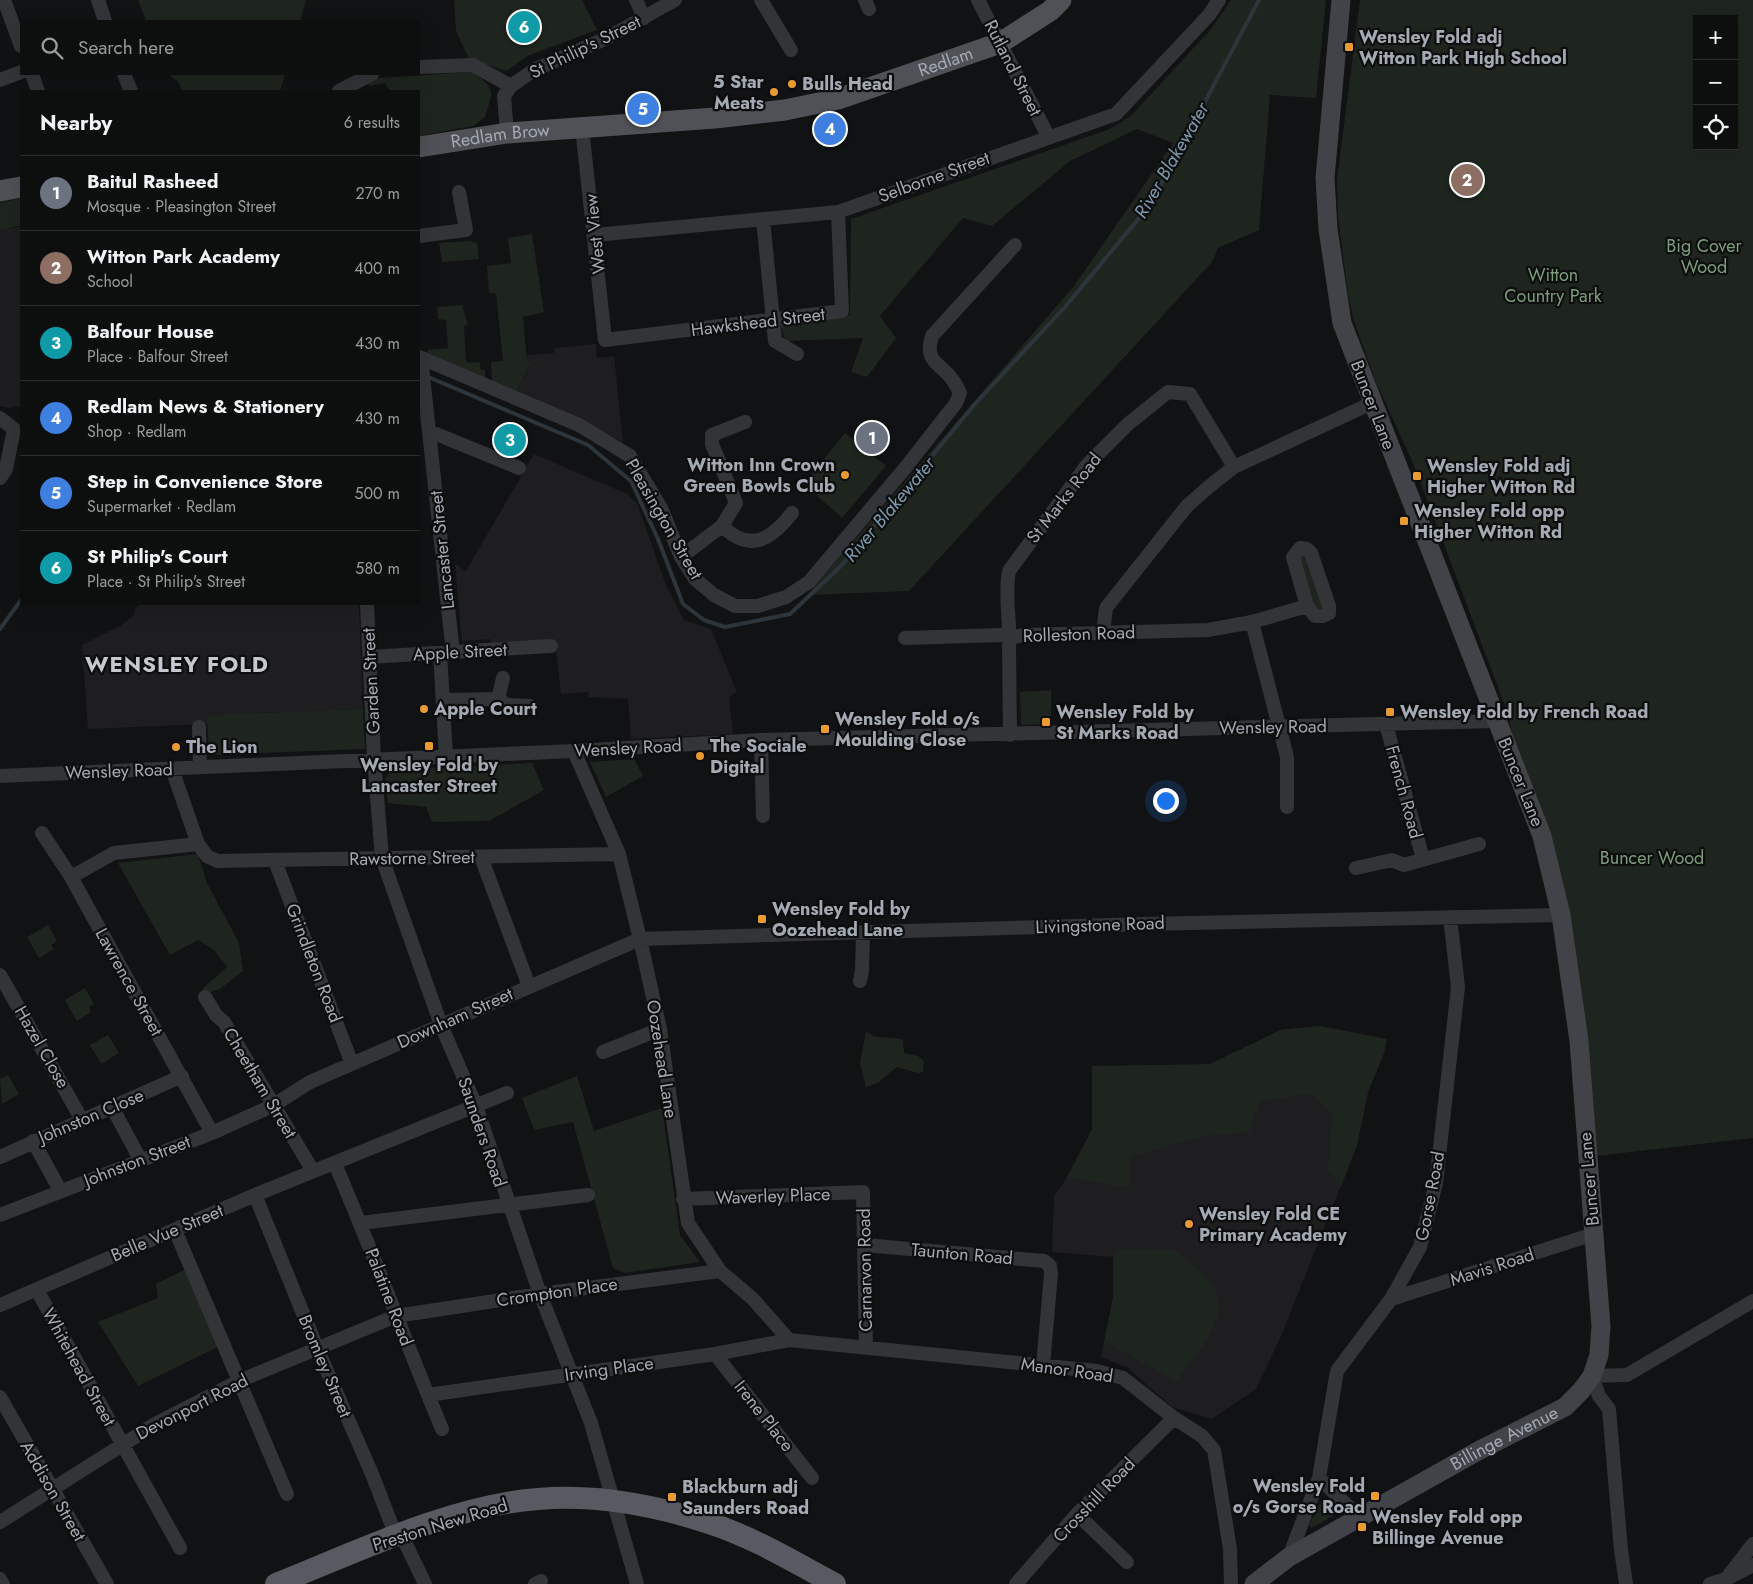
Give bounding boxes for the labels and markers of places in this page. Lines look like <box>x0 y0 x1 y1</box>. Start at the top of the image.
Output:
pin: 6 <box>508 8 540 46</box>
place label: Wensley Fold adj Witton Park High School <box>1359 24 1567 71</box>
marker: Wensley Fold adj Witton Park High School <box>1343 41 1355 53</box>
place label: 5 Star Meats <box>713 69 765 116</box>
place label: Bulls Head <box>802 71 893 97</box>
marker: Bulls Head <box>786 78 798 90</box>
marker: 5 Star Meats <box>768 86 780 98</box>
pin: 5 <box>627 90 659 128</box>
pin: 4 <box>814 110 846 148</box>
pin: 2 <box>1451 161 1483 199</box>
pin: 1 <box>856 419 888 457</box>
pin: 3 <box>494 421 526 459</box>
place label: Witton Inn Crown Green Bowls Club <box>683 452 835 499</box>
place label: Wensley Fold adj Higher Witton Rd <box>1427 453 1575 500</box>
marker: Witton Inn Crown Green Bowls Club <box>839 469 851 481</box>
marker: Wensley Fold adj Higher Witton Rd <box>1411 470 1423 482</box>
place label: Wensley Fold opp Higher Witton Rd <box>1414 498 1565 545</box>
marker: Wensley Fold opp Higher Witton Rd <box>1398 515 1410 527</box>
place label: Apple Court <box>433 696 537 722</box>
place label: Wensley Fold by St Marks Road <box>1056 699 1195 746</box>
place label: Wensley Fold by French Road <box>1400 699 1648 725</box>
marker: Apple Court <box>418 703 430 715</box>
place label: Wensley Fold o/s Moulding Close <box>835 706 980 753</box>
marker: Wensley Fold by French Road <box>1384 706 1396 718</box>
marker: Wensley Fold by St Marks Road <box>1040 716 1052 728</box>
marker: Wensley Fold o/s Moulding Close <box>819 723 831 735</box>
place label: The Sociale Digital <box>710 733 807 780</box>
place label: The Lion <box>186 734 258 760</box>
marker: Wensley Fold by Lancaster Street <box>423 740 435 752</box>
marker: The Lion <box>170 741 182 753</box>
marker: The Sociale Digital <box>694 750 706 762</box>
place label: Wensley Fold by Lancaster Street <box>360 752 499 799</box>
place label: Wensley Fold by Oozehead Lane <box>772 896 911 943</box>
marker: Wensley Fold by Oozehead Lane <box>756 913 768 925</box>
place label: Wensley Fold CE Primary Academy <box>1199 1201 1347 1248</box>
marker: Wensley Fold CE Primary Academy <box>1183 1218 1195 1230</box>
place label: Wensley Fold o/s Gorse Road <box>1233 1473 1365 1520</box>
place label: Blackburn adj Saunders Road <box>682 1474 809 1521</box>
marker: Wensley Fold o/s Gorse Road <box>1369 1490 1381 1502</box>
marker: Blackburn adj Saunders Road <box>666 1491 678 1503</box>
place label: Wensley Fold opp Billinge Avenue <box>1372 1504 1523 1551</box>
marker: Wensley Fold opp Billinge Avenue <box>1356 1521 1368 1533</box>

